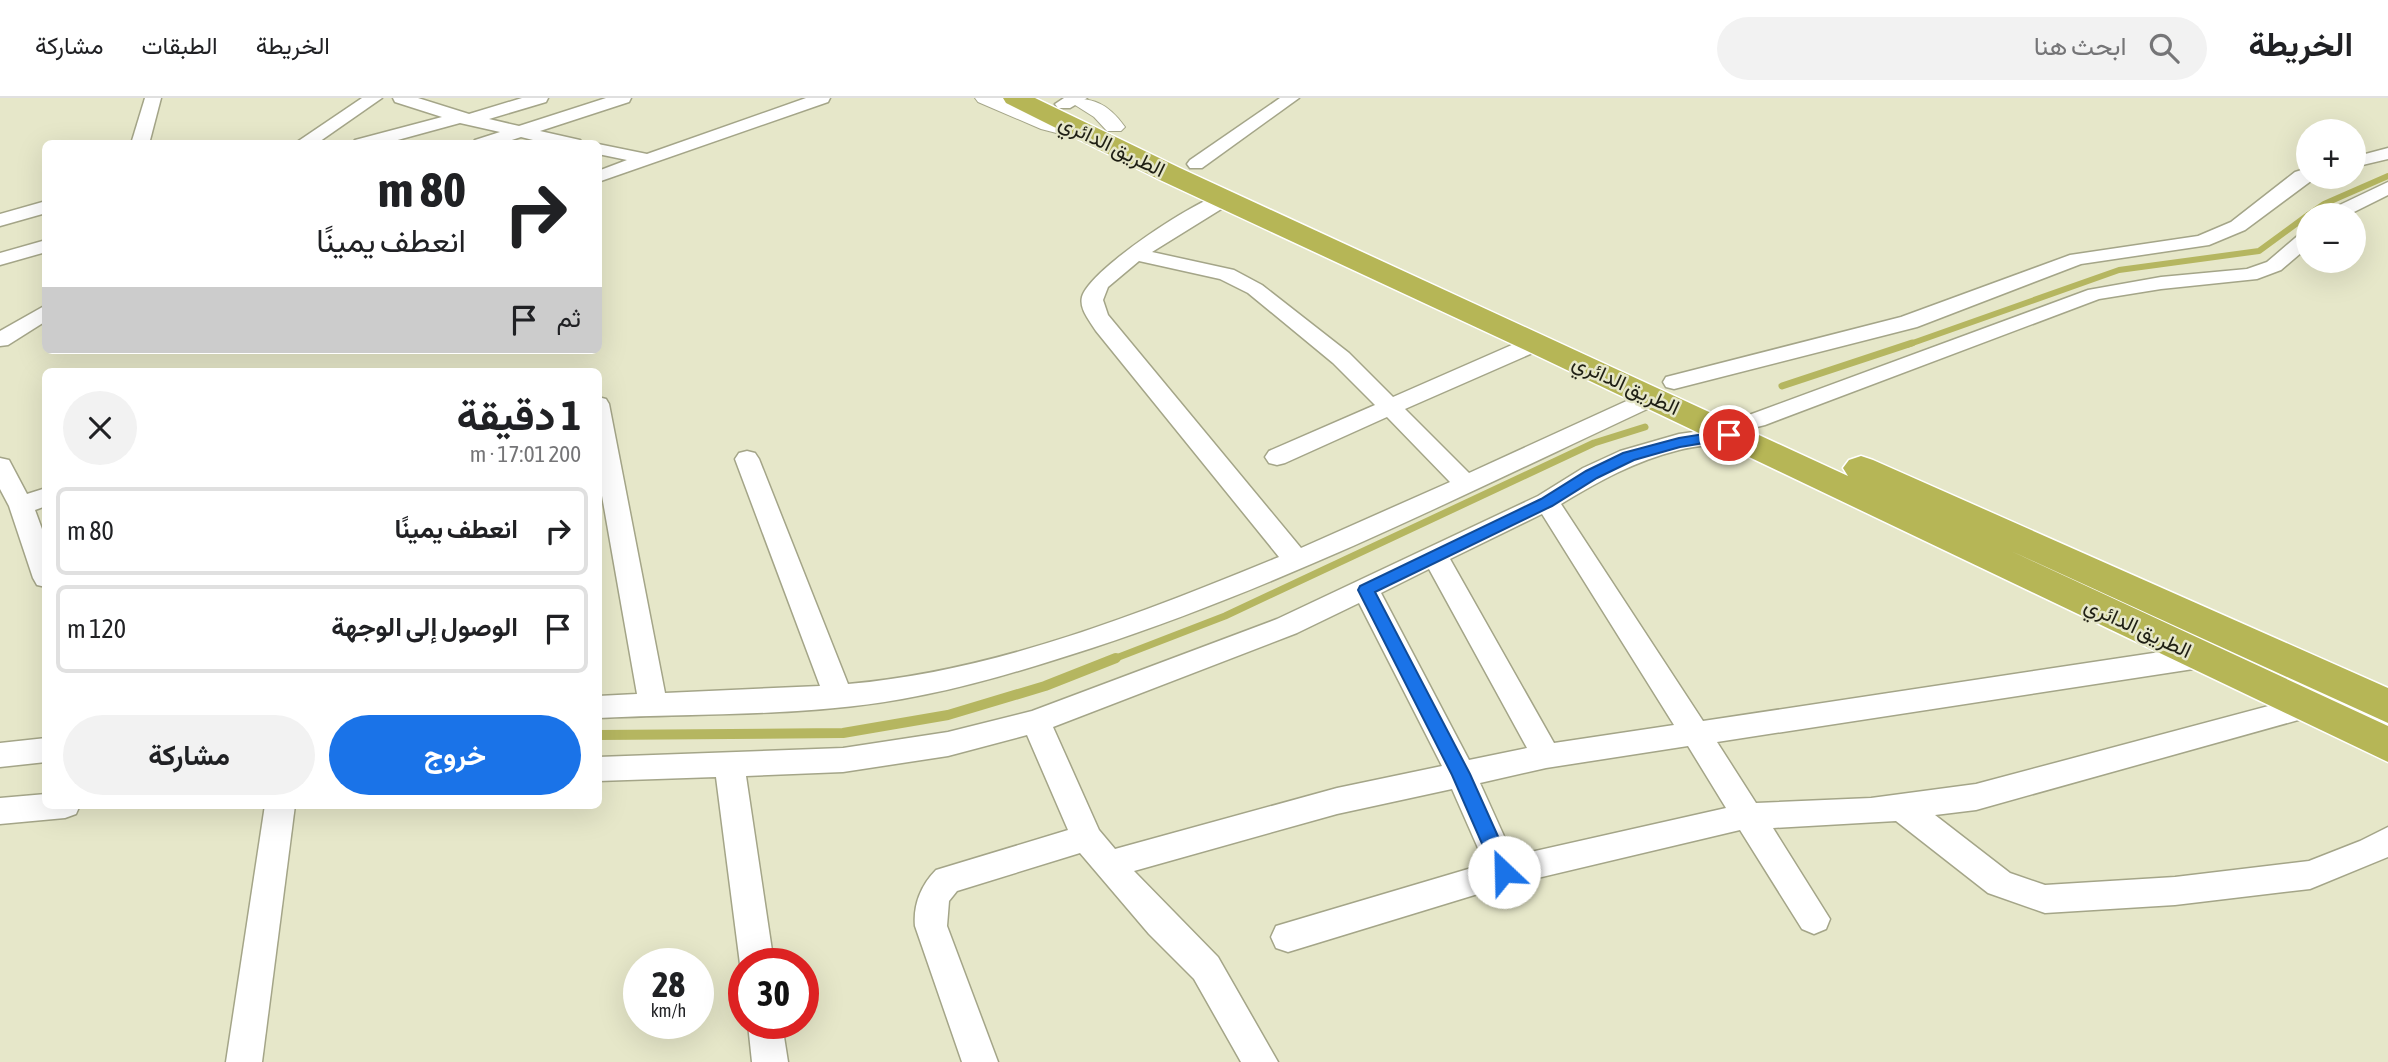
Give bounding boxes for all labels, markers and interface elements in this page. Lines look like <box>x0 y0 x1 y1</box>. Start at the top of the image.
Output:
search box <box>1717 17 2207 80</box>
text: الخريطة <box>2249 25 2353 63</box>
icon: search <box>2145 29 2183 67</box>
text: ابحث هنا <box>2034 31 2127 61</box>
text: مشاركة <box>35 32 103 59</box>
text: الطبقات <box>141 32 218 59</box>
text: الخريطة <box>256 32 330 59</box>
street label: الطريق الدائري <box>1053 109 1169 187</box>
map controls <box>2296 119 2366 273</box>
button: + <box>2296 119 2366 189</box>
text: 80 m <box>378 161 466 217</box>
icon: right <box>490 168 581 259</box>
button: − <box>2296 203 2366 273</box>
text: انعطف يمينًا <box>316 222 466 259</box>
icon: arrive <box>505 301 543 339</box>
text: ثم <box>557 303 581 333</box>
street label: الطريق الدائري <box>1567 349 1684 425</box>
button: close <box>63 391 137 465</box>
text: 1 دقيقة <box>456 391 581 439</box>
pin <box>1699 405 1759 465</box>
icon: arrive <box>1710 416 1748 454</box>
text: 200 m · 17:01 <box>470 441 581 467</box>
icon: right <box>539 512 577 550</box>
text: انعطف يمينًا <box>395 514 518 544</box>
text: 80 m <box>67 516 114 546</box>
street label: الطريق الدائري <box>2079 592 2196 668</box>
icon: arrive <box>539 610 577 648</box>
text: الوصول إلى الوجهة <box>331 612 518 642</box>
text: 120 m <box>67 614 126 644</box>
button: مشاركة <box>63 715 315 795</box>
button: خروج <box>329 715 581 795</box>
position arrow <box>1467 835 1541 909</box>
speed limit sign: 30 <box>728 948 819 1039</box>
text: 28 <box>652 964 685 1004</box>
text: km/h <box>651 1000 686 1021</box>

